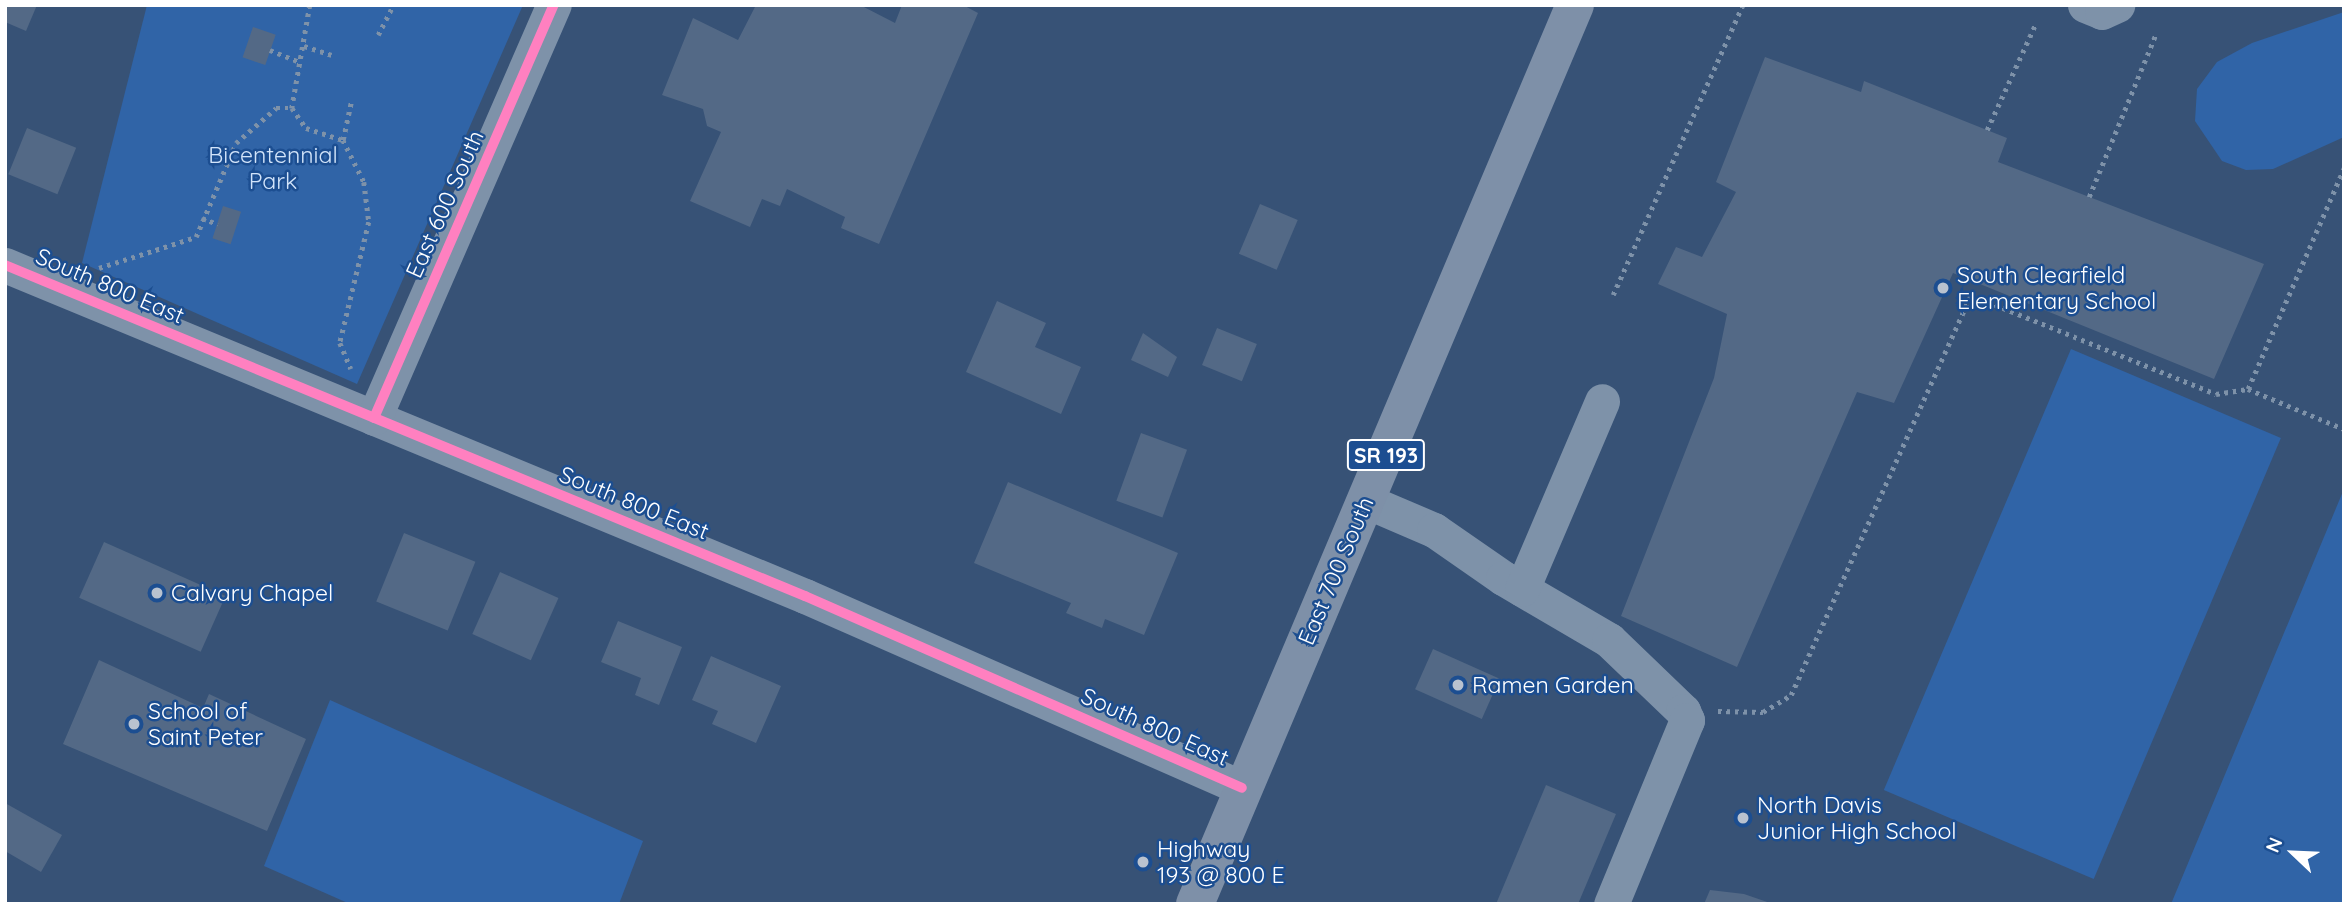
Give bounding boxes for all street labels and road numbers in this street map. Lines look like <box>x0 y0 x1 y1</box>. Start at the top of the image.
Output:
street label: East 600 South <box>400 126 490 282</box>
street label: South 800 East <box>32 242 188 330</box>
road number: SR 193 <box>1346 438 1426 472</box>
street label: South 800 East <box>555 460 713 546</box>
street label: East 700 South <box>1292 493 1380 649</box>
street label: South 800 East <box>1077 682 1233 772</box>

